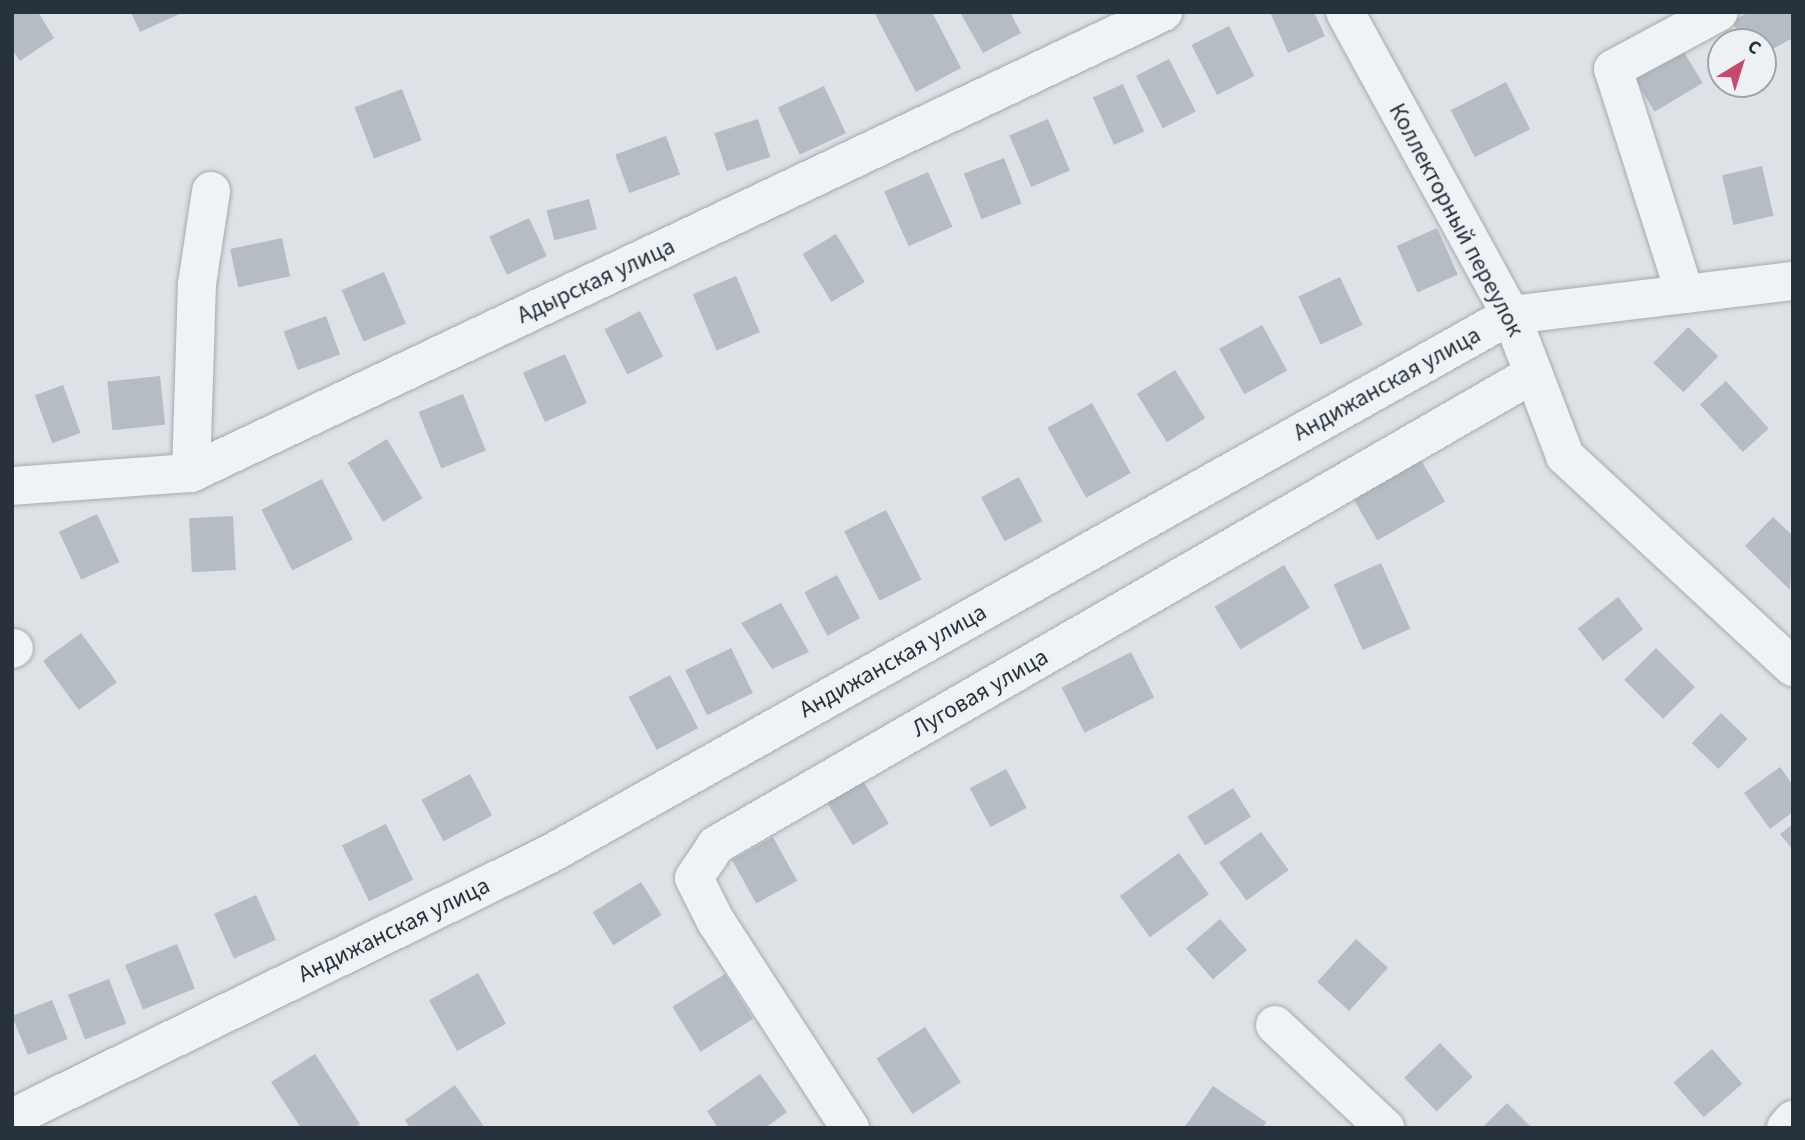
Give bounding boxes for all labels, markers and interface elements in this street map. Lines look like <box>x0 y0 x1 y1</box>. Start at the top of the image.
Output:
north arrow <box>1707 28 1777 98</box>
text: С <box>1741 34 1767 62</box>
street label: Коллекторный переулок <box>1382 99 1530 341</box>
street label: Адырская улица <box>513 232 679 330</box>
street label: Андижанская улица <box>1288 321 1486 447</box>
street label: Андижанская улица <box>794 598 992 724</box>
street label: Луговая улица <box>907 642 1053 744</box>
street label: Андижанская улица <box>294 871 494 989</box>

